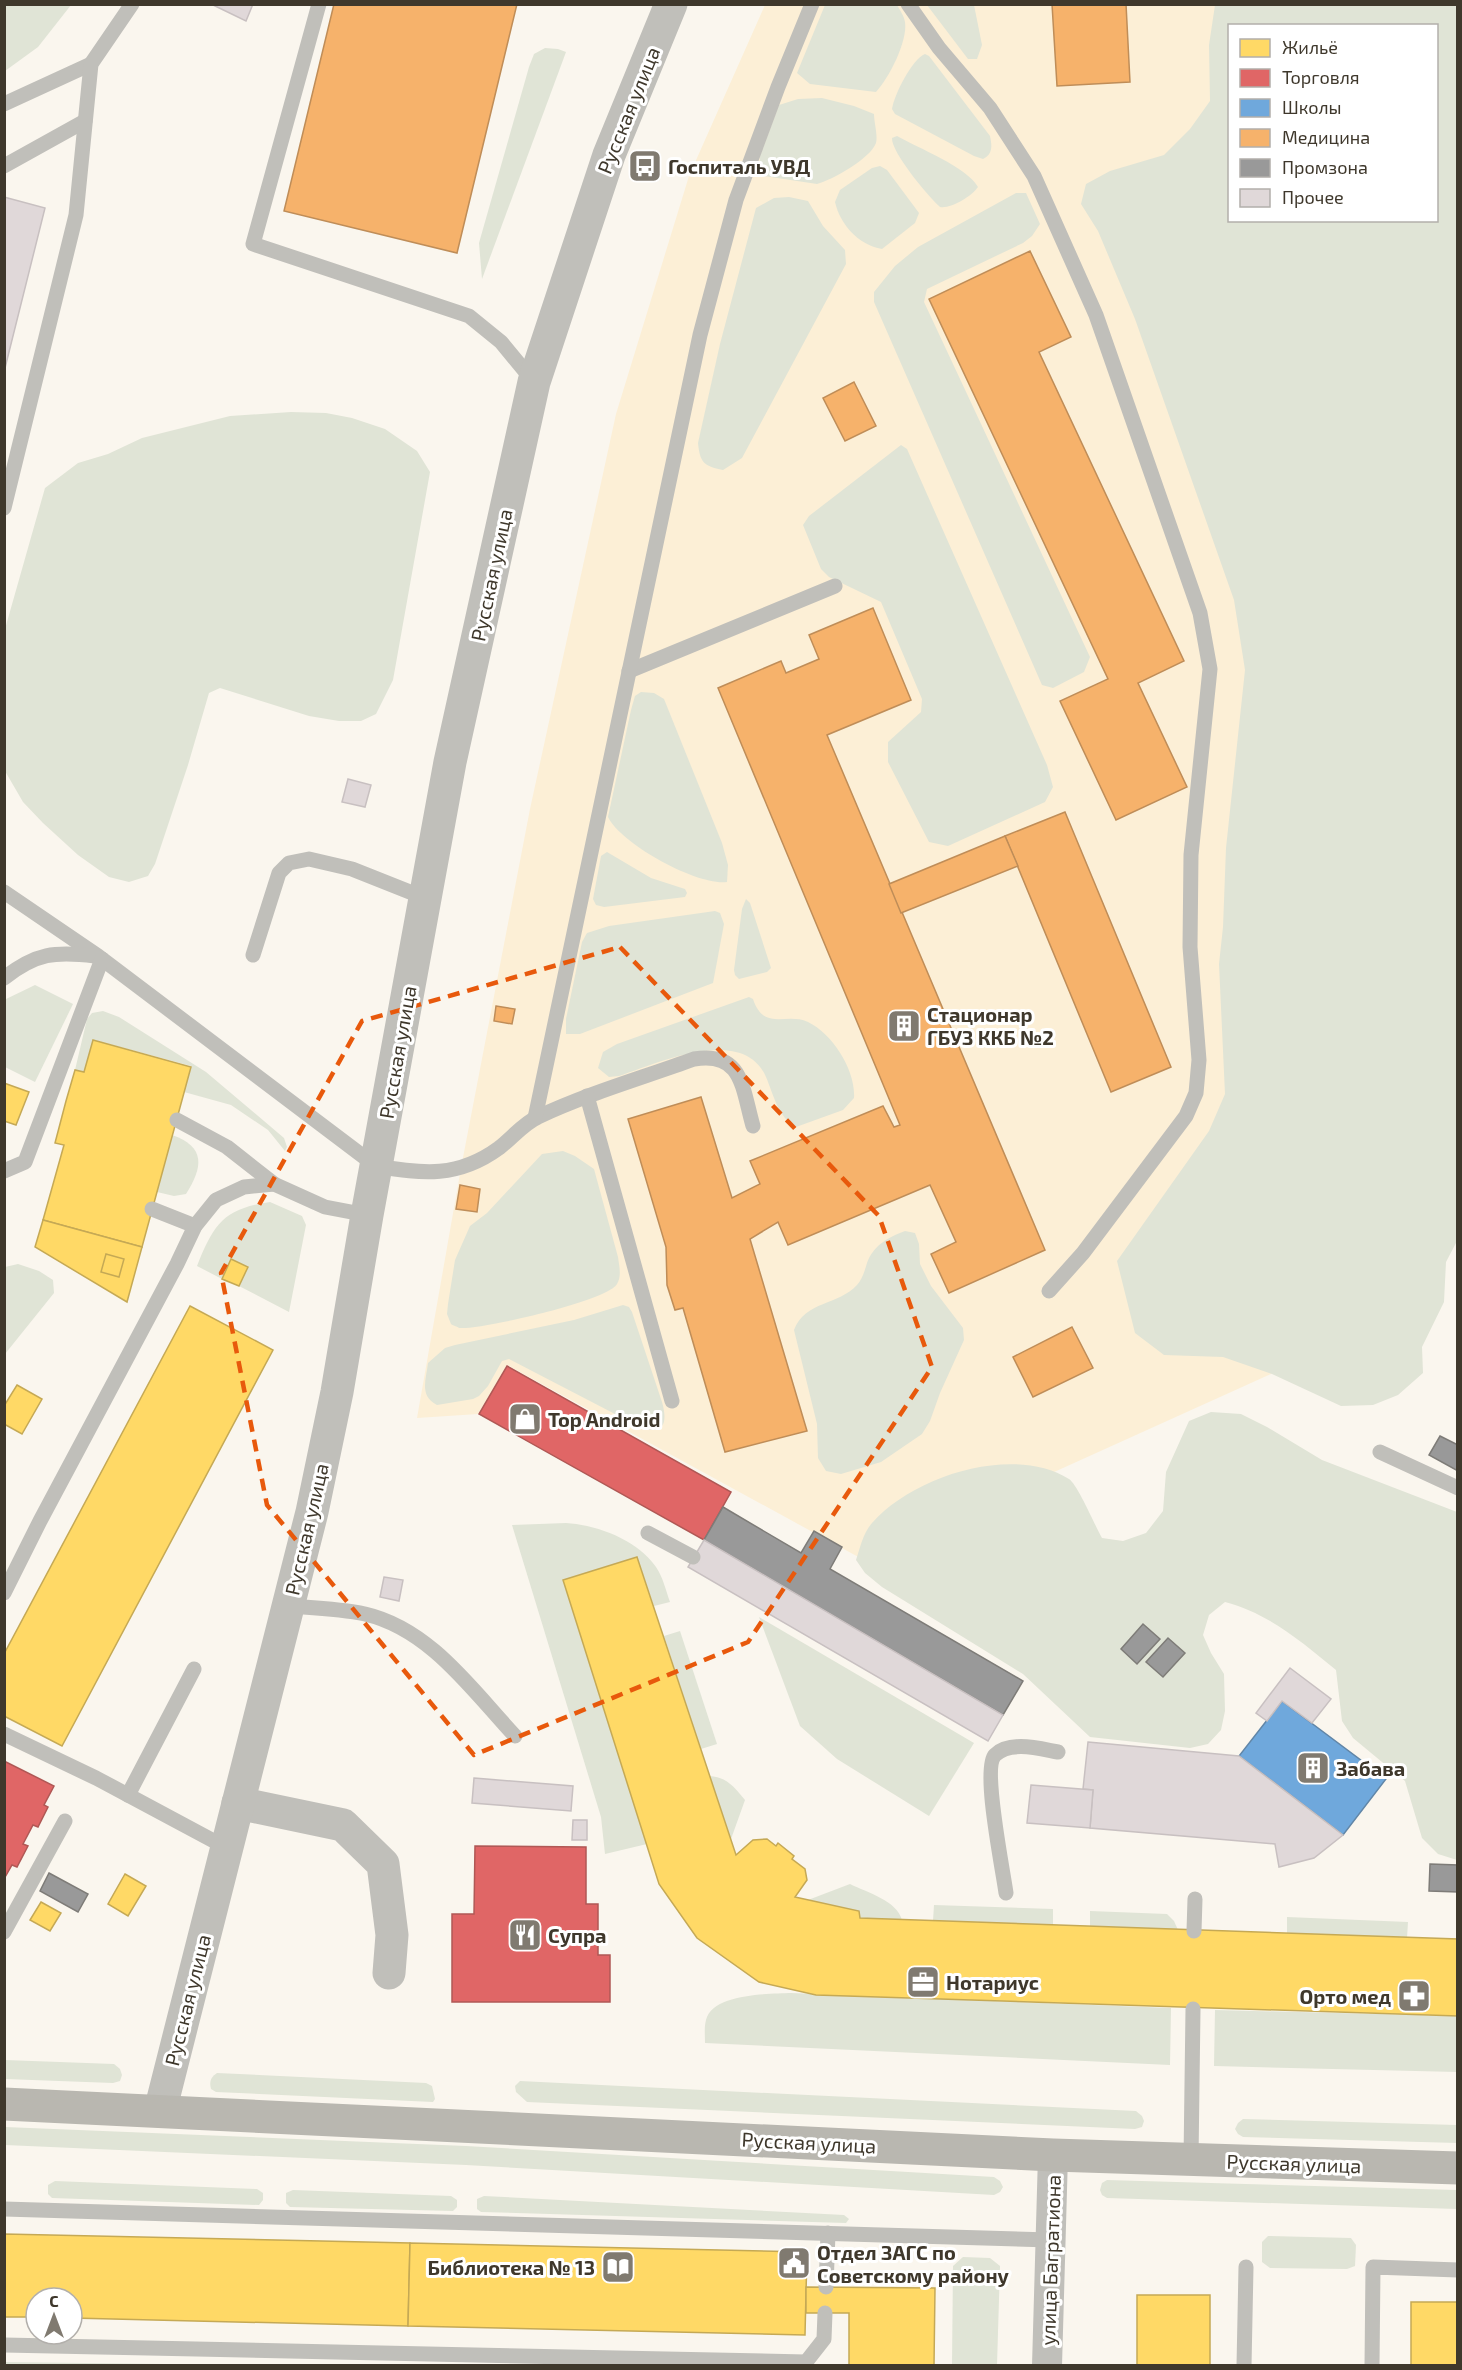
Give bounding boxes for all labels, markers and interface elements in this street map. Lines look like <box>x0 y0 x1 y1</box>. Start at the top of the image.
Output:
legend <box>1228 24 1438 222</box>
text: Жильё <box>1282 36 1338 58</box>
street label: Русская улица <box>592 43 665 177</box>
text: Торговля <box>1282 66 1360 88</box>
text: Школы <box>1282 96 1342 118</box>
text: Медицина <box>1282 126 1370 148</box>
bus stop icon: Госпиталь УВД <box>627 148 663 184</box>
place label: Госпиталь УВД <box>668 154 811 178</box>
text: Промзона <box>1282 156 1368 178</box>
text: Прочее <box>1282 186 1344 208</box>
street label: Русская улица <box>465 507 518 644</box>
street label: Русская улица <box>373 984 422 1121</box>
place label: Стационар ГБУЗ ККБ №2 <box>927 1002 1054 1049</box>
building icon: Стационар ГБУЗ ККБ №2 <box>886 1008 922 1044</box>
shop icon: Top Android <box>507 1401 543 1437</box>
place label: Top Android <box>548 1407 660 1431</box>
street label: Русская улица <box>279 1461 334 1598</box>
building icon: Забава <box>1295 1750 1331 1786</box>
place label: Забава <box>1336 1756 1405 1780</box>
restaurant icon: Супра <box>507 1917 543 1953</box>
place label: Супра <box>548 1923 607 1947</box>
street label: Русская улица <box>159 1932 216 2069</box>
office icon: Нотариус <box>905 1964 941 2000</box>
place label: Нотариус <box>946 1970 1039 1994</box>
pharmacy icon: Орто мед <box>1396 1978 1432 2014</box>
place label: Орто мед <box>1299 1984 1391 2008</box>
street label: Русская улица <box>741 2126 877 2159</box>
street label: Русская улица <box>1226 2149 1362 2178</box>
street label: улица Багратиона <box>1035 2174 1066 2346</box>
place label: Отдел ЗАГС по Советскому району <box>817 2240 1009 2287</box>
public building icon: Отдел ЗАГС по Советскому району <box>776 2245 812 2281</box>
library icon: Библиотека № 13 <box>600 2249 636 2285</box>
place label: Библиотека № 13 <box>428 2255 595 2279</box>
north arrow <box>24 2286 84 2346</box>
text: С <box>49 2291 59 2310</box>

